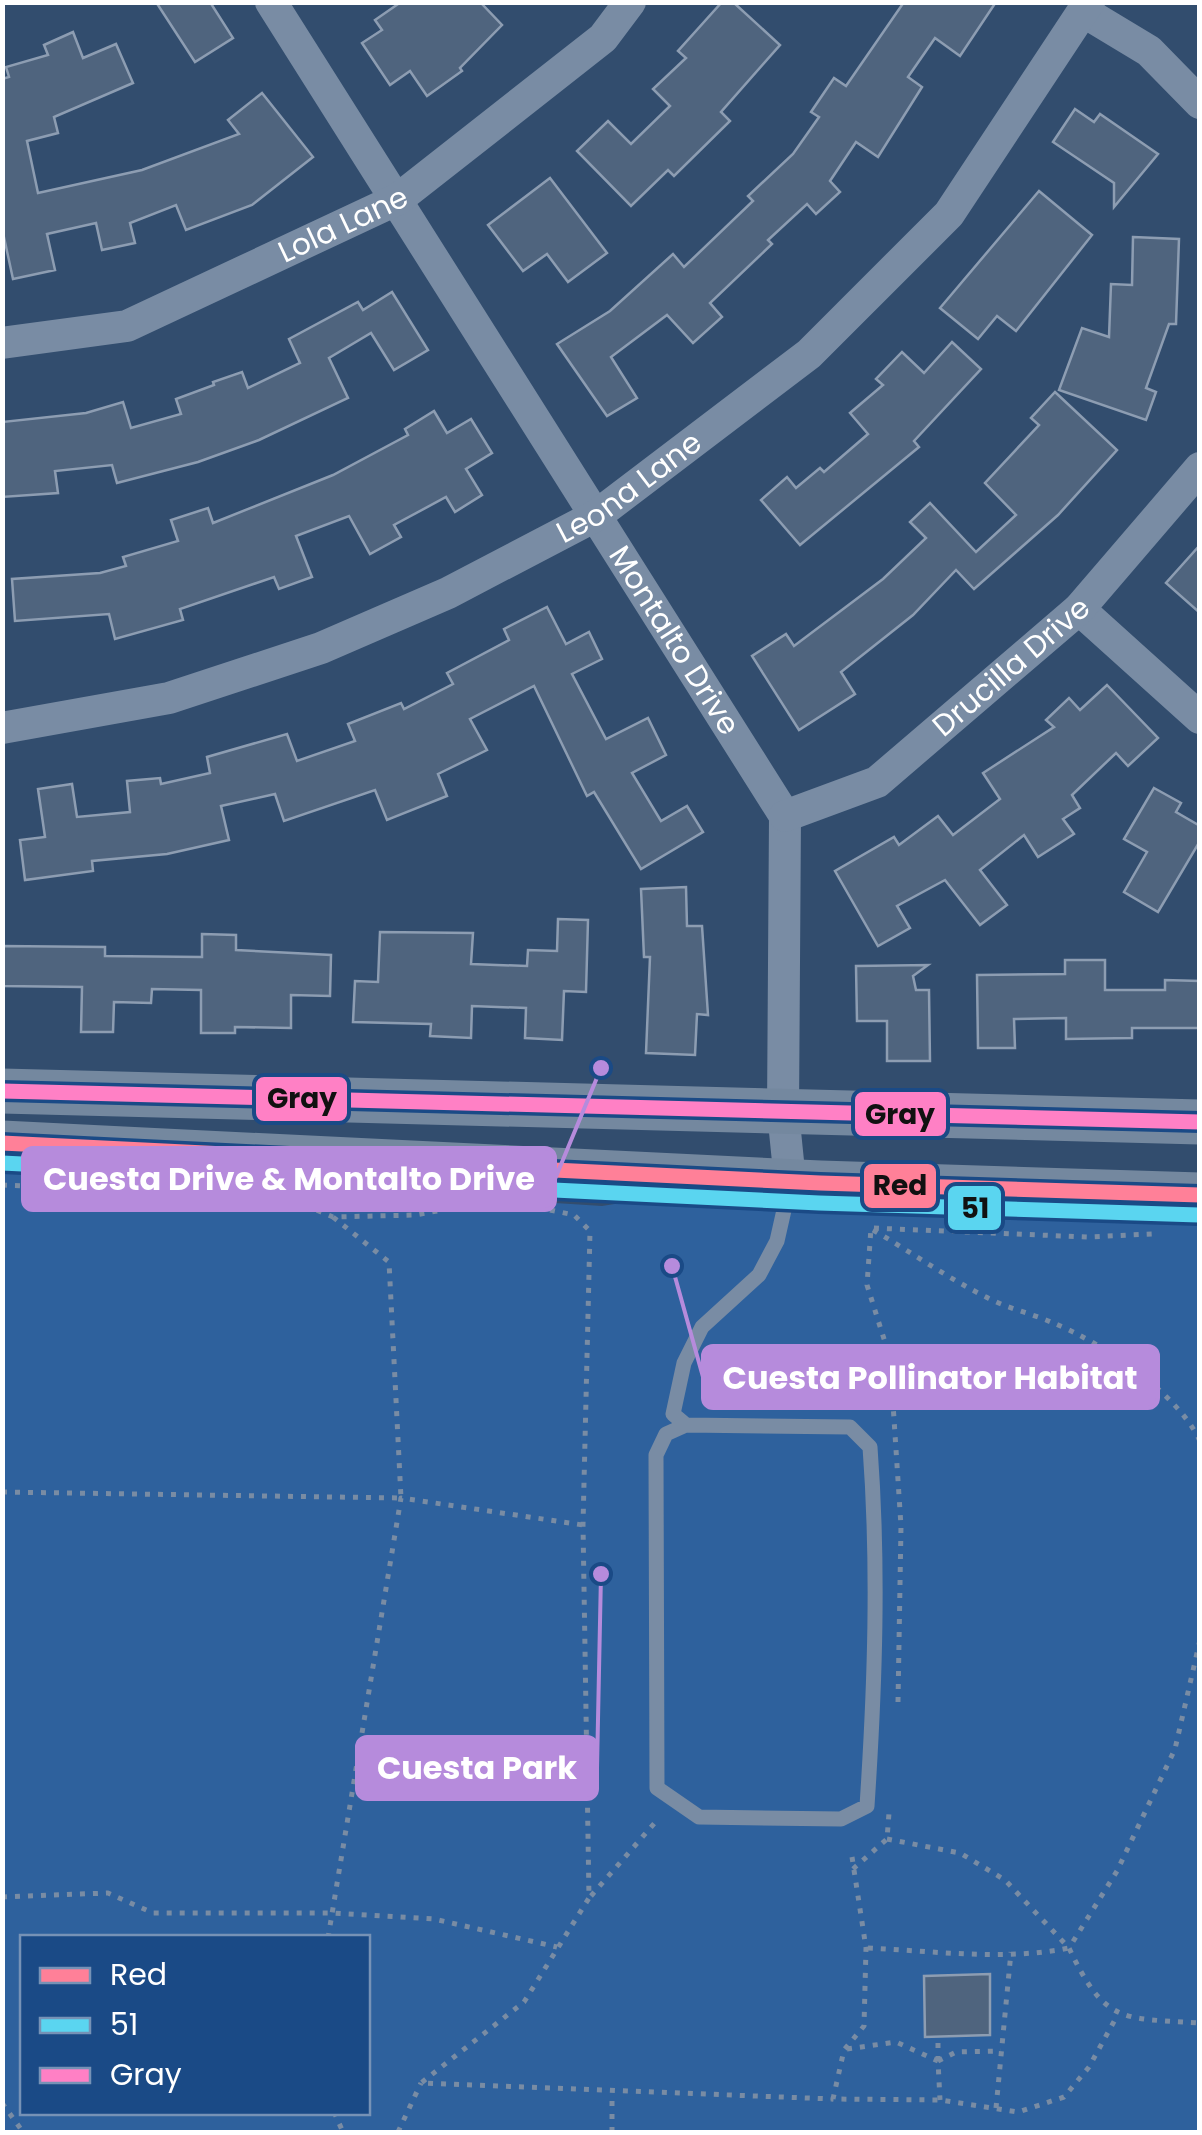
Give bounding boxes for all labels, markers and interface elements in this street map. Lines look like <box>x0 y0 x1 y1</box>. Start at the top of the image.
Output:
street label: Lola Lane <box>271 175 415 273</box>
street label: Leona Lane <box>549 421 710 554</box>
street label: Montalto Drive <box>599 537 750 743</box>
street label: Drucilla Drive <box>923 587 1099 746</box>
line badge: Gray <box>254 1075 349 1123</box>
text: Gray <box>267 1079 337 1118</box>
line badge: Gray <box>853 1090 948 1138</box>
text: Gray <box>865 1095 935 1134</box>
callout: Cuesta Drive & Montalto Drive <box>23 1148 555 1210</box>
text: Cuesta Drive & Montalto Drive <box>43 1156 535 1201</box>
line badge: Red <box>862 1162 938 1210</box>
text: Red <box>873 1166 927 1205</box>
line badge: 51 <box>946 1184 1003 1232</box>
text: 51 <box>961 1189 989 1228</box>
callout: Cuesta Pollinator Habitat <box>703 1346 1158 1408</box>
text: Cuesta Pollinator Habitat <box>723 1355 1137 1400</box>
callout: Cuesta Park <box>357 1737 597 1799</box>
text: Cuesta Park <box>377 1745 577 1790</box>
legend <box>20 1935 370 2115</box>
text: Red <box>110 1953 167 1996</box>
text: 51 <box>110 2003 138 2046</box>
text: Gray <box>110 2053 182 2096</box>

